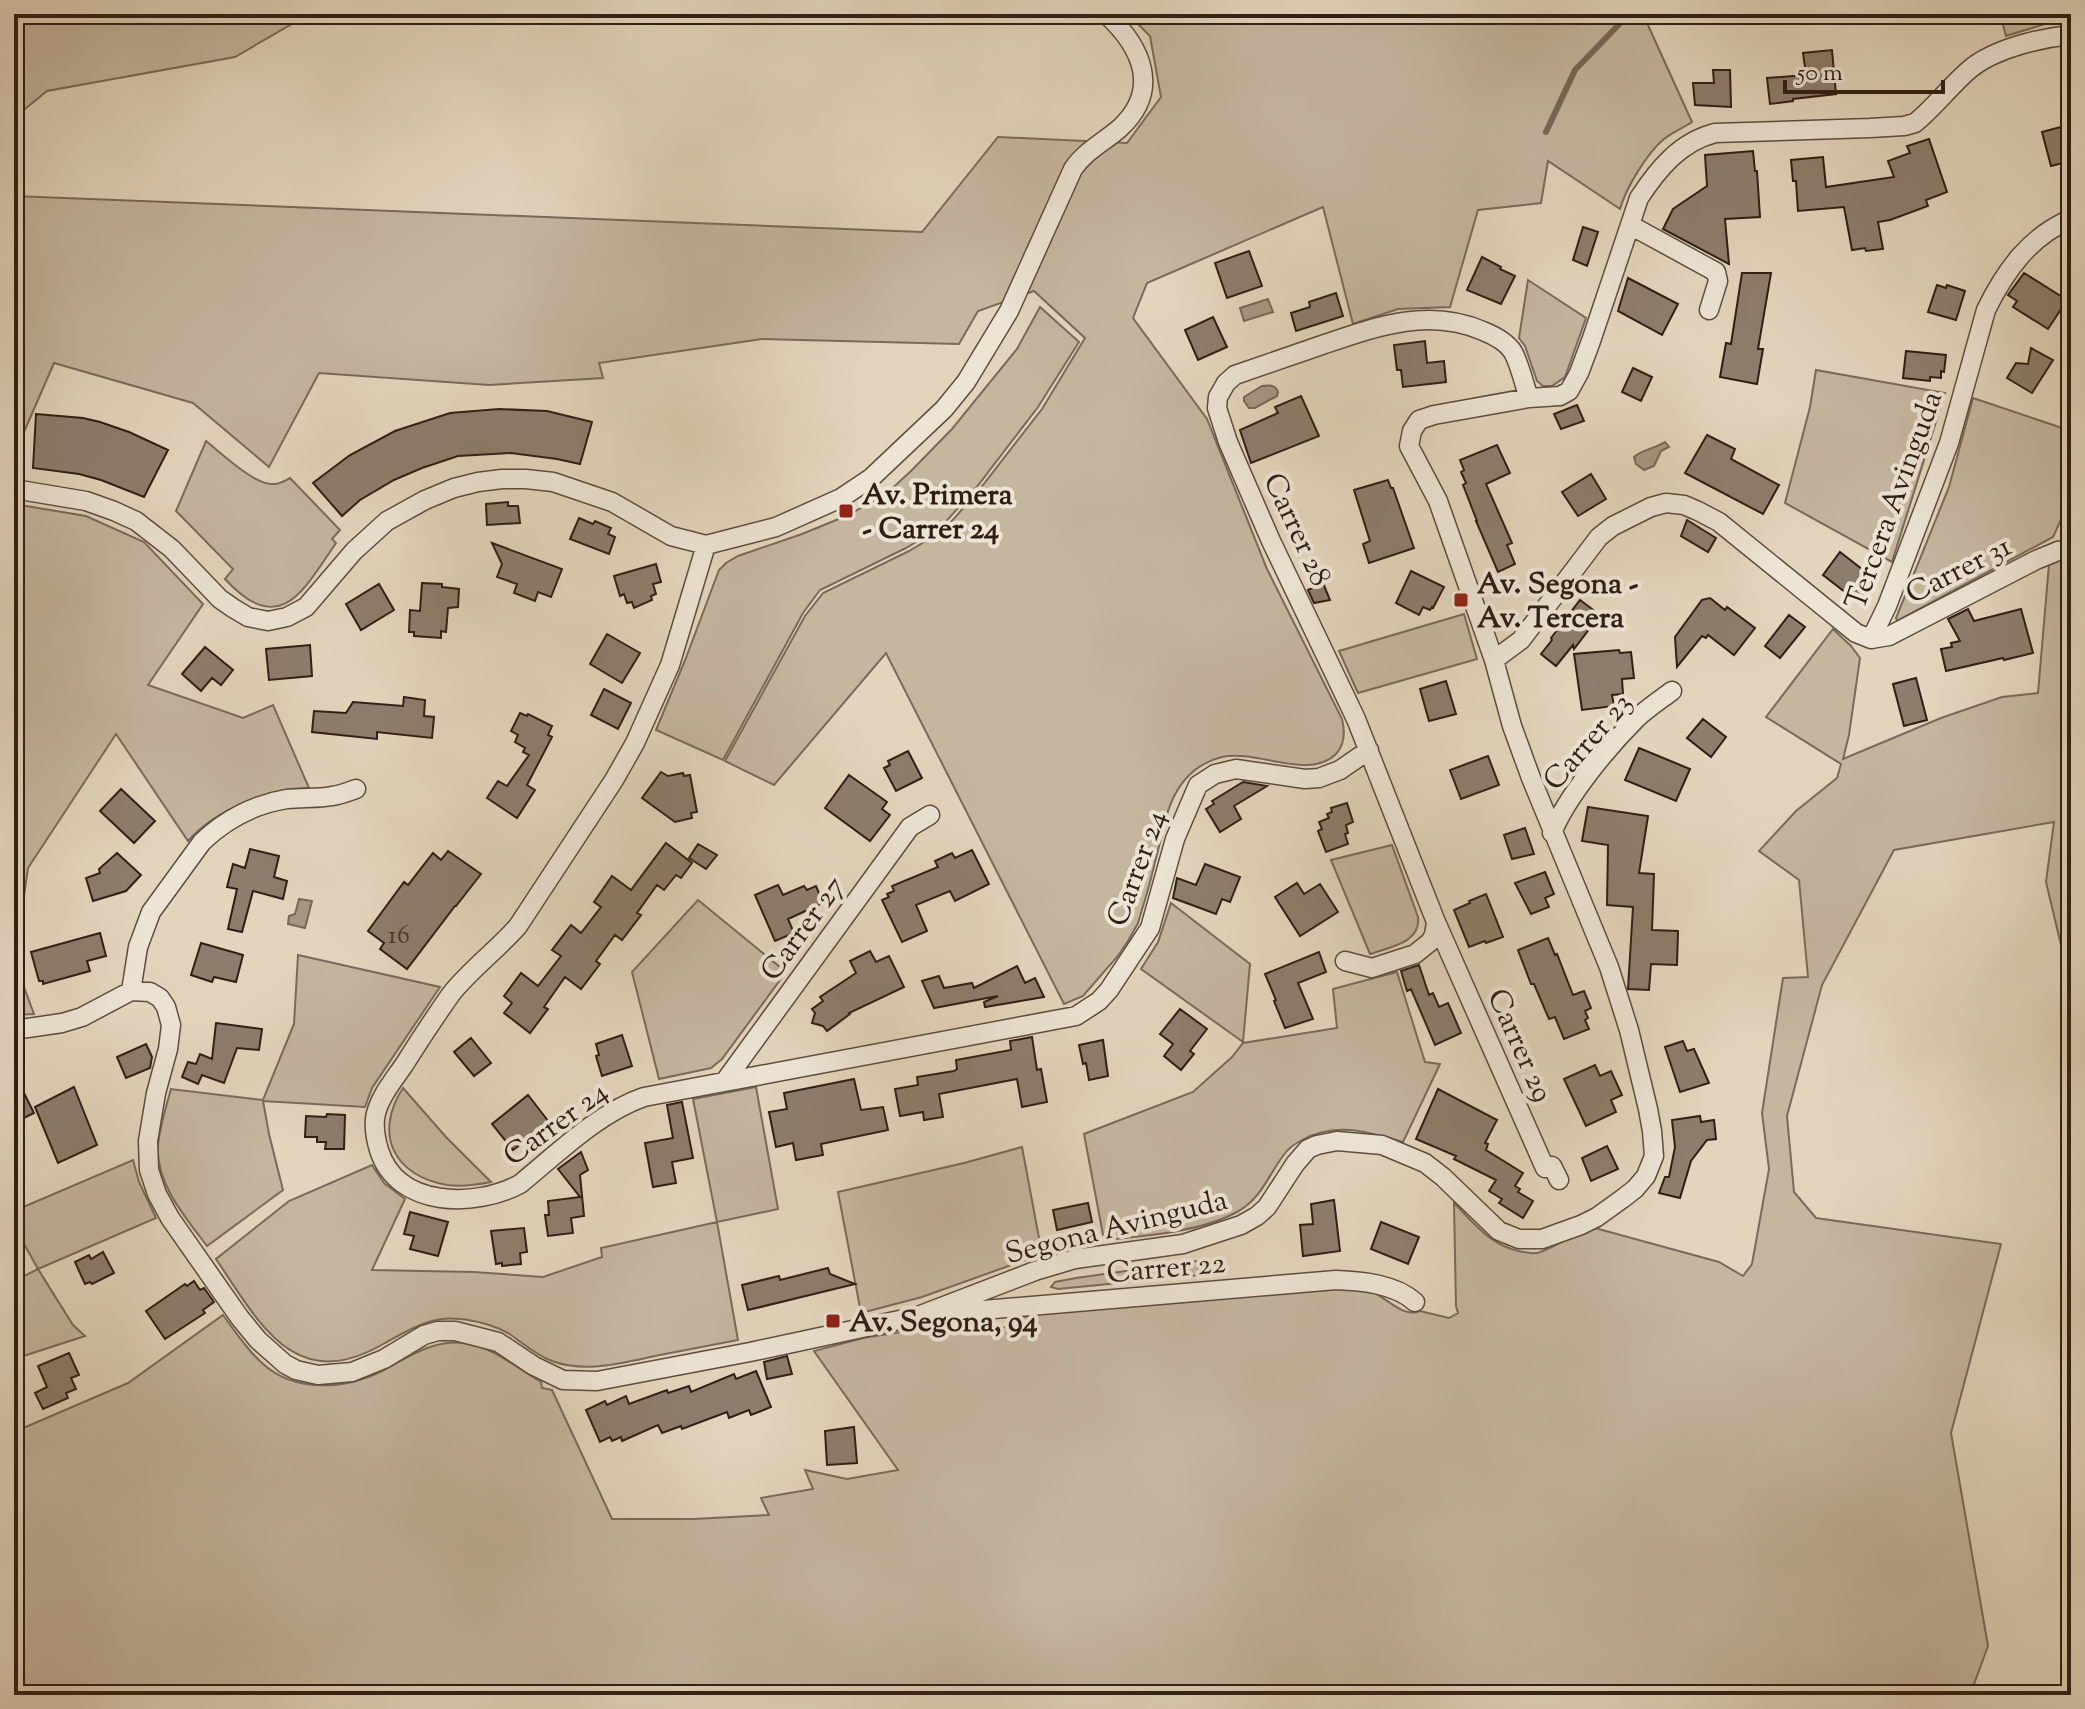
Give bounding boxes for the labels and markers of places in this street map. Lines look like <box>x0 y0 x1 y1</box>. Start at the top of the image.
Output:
place label: Av. Primera - Carrer 24 <box>862 475 1013 552</box>
marker: Av. Primera - Carrer 24 <box>837 502 855 520</box>
place label: Av. Segona - Av. Tercera <box>1477 564 1639 641</box>
marker: Av. Segona - Av. Tercera <box>1452 591 1470 609</box>
place label: Av. Segona, 94 <box>849 1302 1038 1345</box>
marker: Av. Segona, 94 <box>824 1312 842 1330</box>

